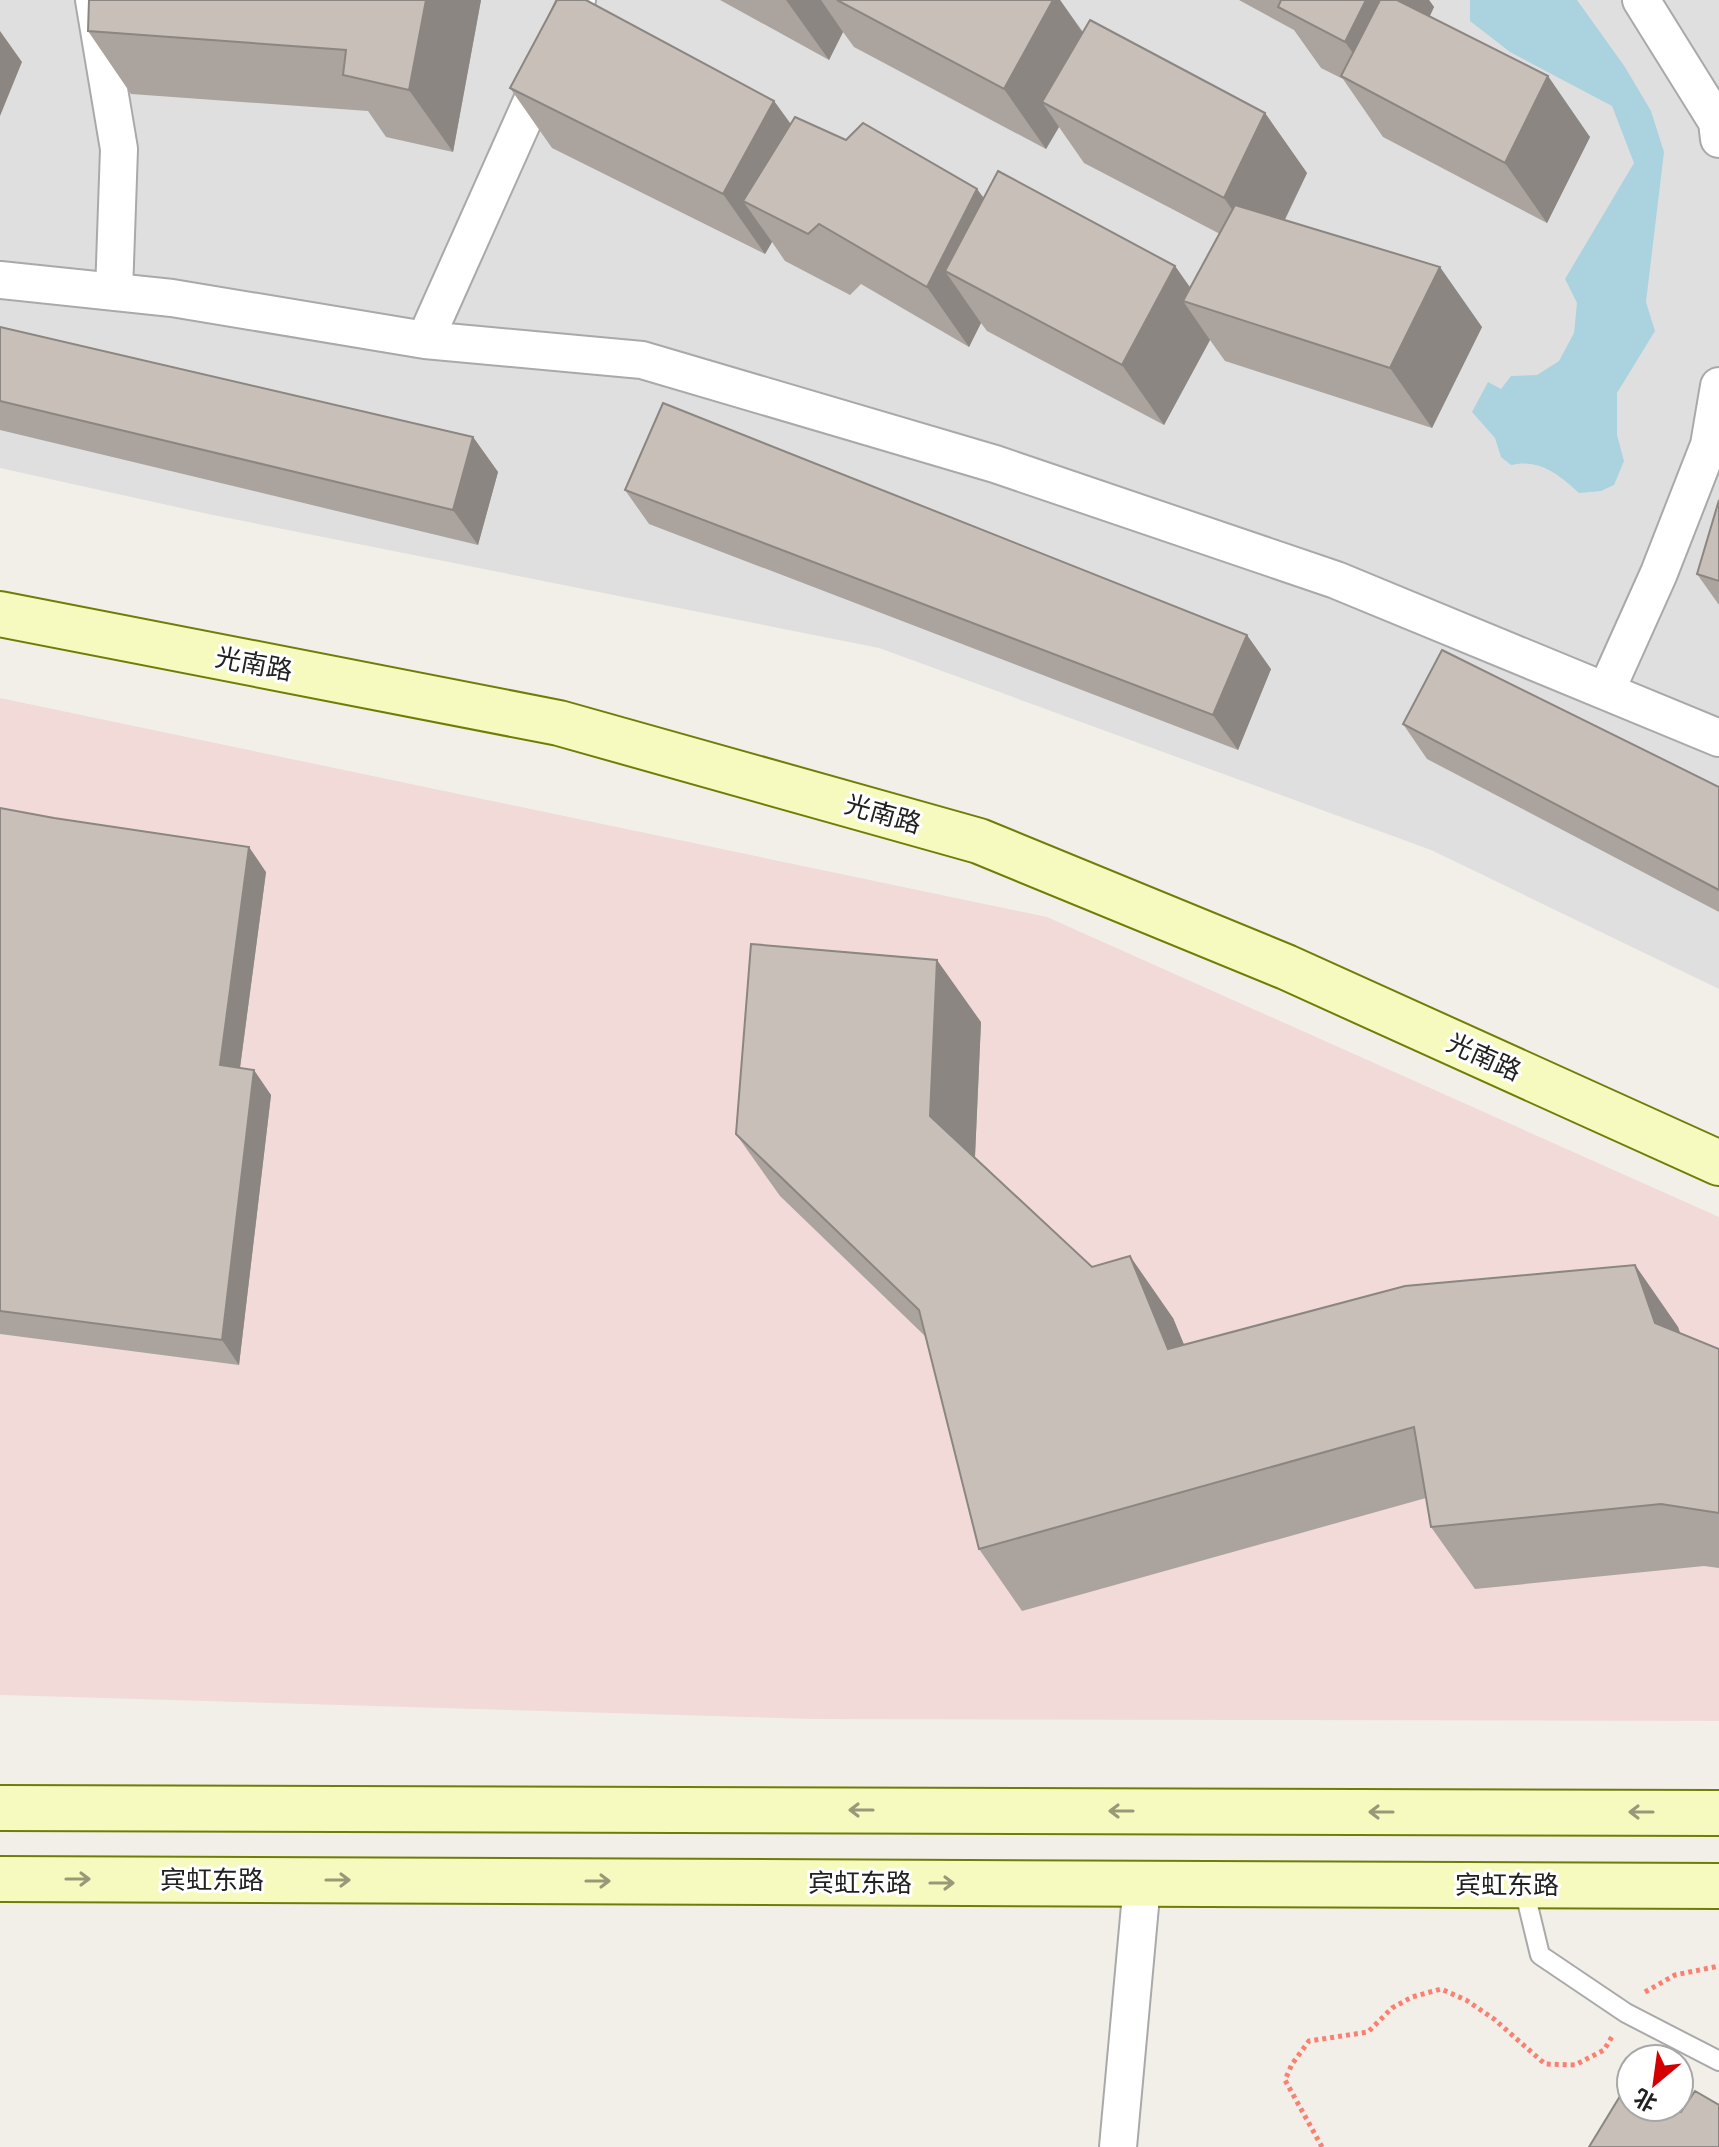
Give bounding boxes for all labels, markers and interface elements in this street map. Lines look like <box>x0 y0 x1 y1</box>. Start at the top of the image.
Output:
street label: 光南路 <box>213 642 295 687</box>
street label: 光南路 <box>841 789 925 840</box>
street label: 光南路 <box>1442 1027 1526 1087</box>
one-way arrow <box>848 1802 875 1818</box>
one-way arrow <box>1108 1803 1135 1819</box>
one-way arrow <box>1368 1804 1395 1820</box>
one-way arrow <box>1628 1804 1655 1820</box>
street label: 宾虹东路 <box>160 1865 264 1896</box>
street label: 宾虹东路 <box>808 1868 912 1899</box>
street label: 宾虹东路 <box>1455 1870 1559 1901</box>
one-way arrow <box>64 1871 91 1887</box>
one-way arrow <box>324 1872 351 1888</box>
one-way arrow <box>584 1874 611 1889</box>
one-way arrow <box>928 1875 955 1891</box>
north arrow <box>1615 2043 1695 2123</box>
text: 北 <box>1630 2083 1662 2116</box>

